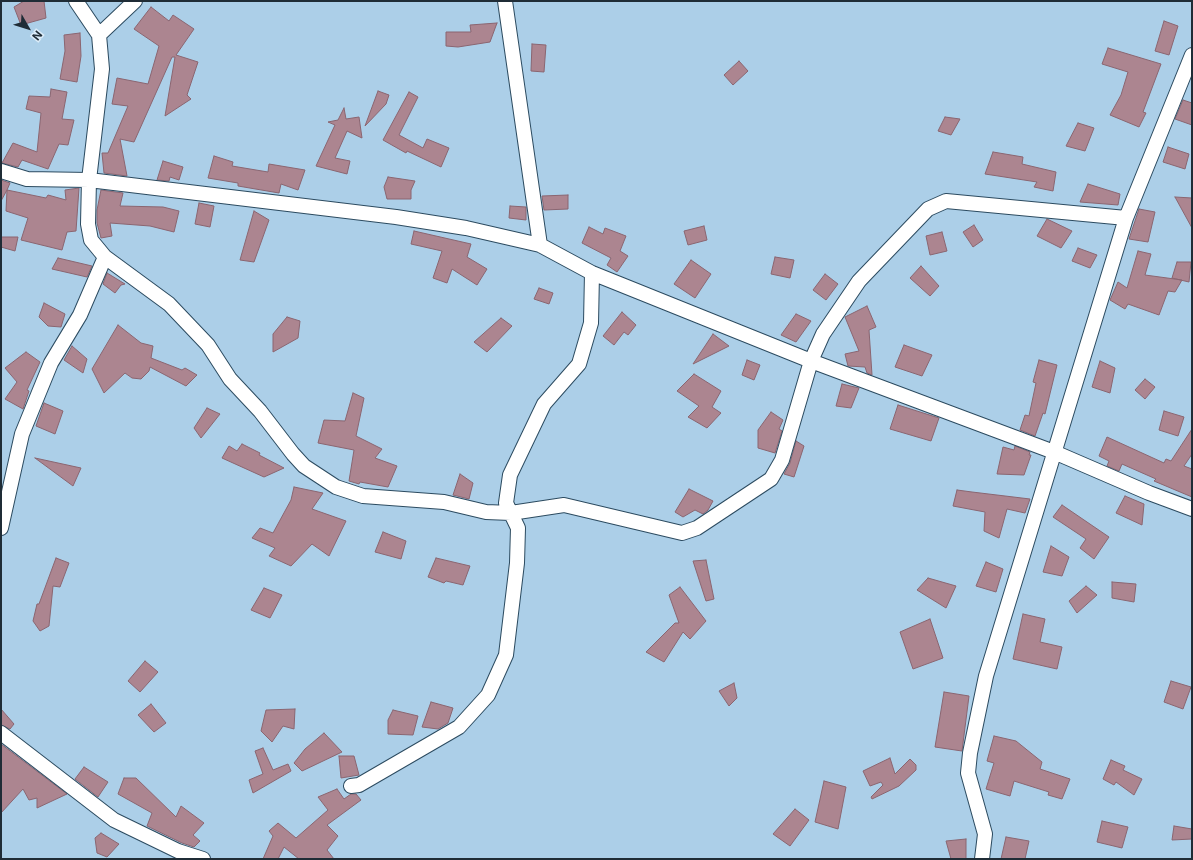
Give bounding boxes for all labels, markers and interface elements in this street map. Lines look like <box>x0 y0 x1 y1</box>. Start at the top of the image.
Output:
north arrow <box>8 8 48 48</box>
text: N <box>29 28 45 43</box>

